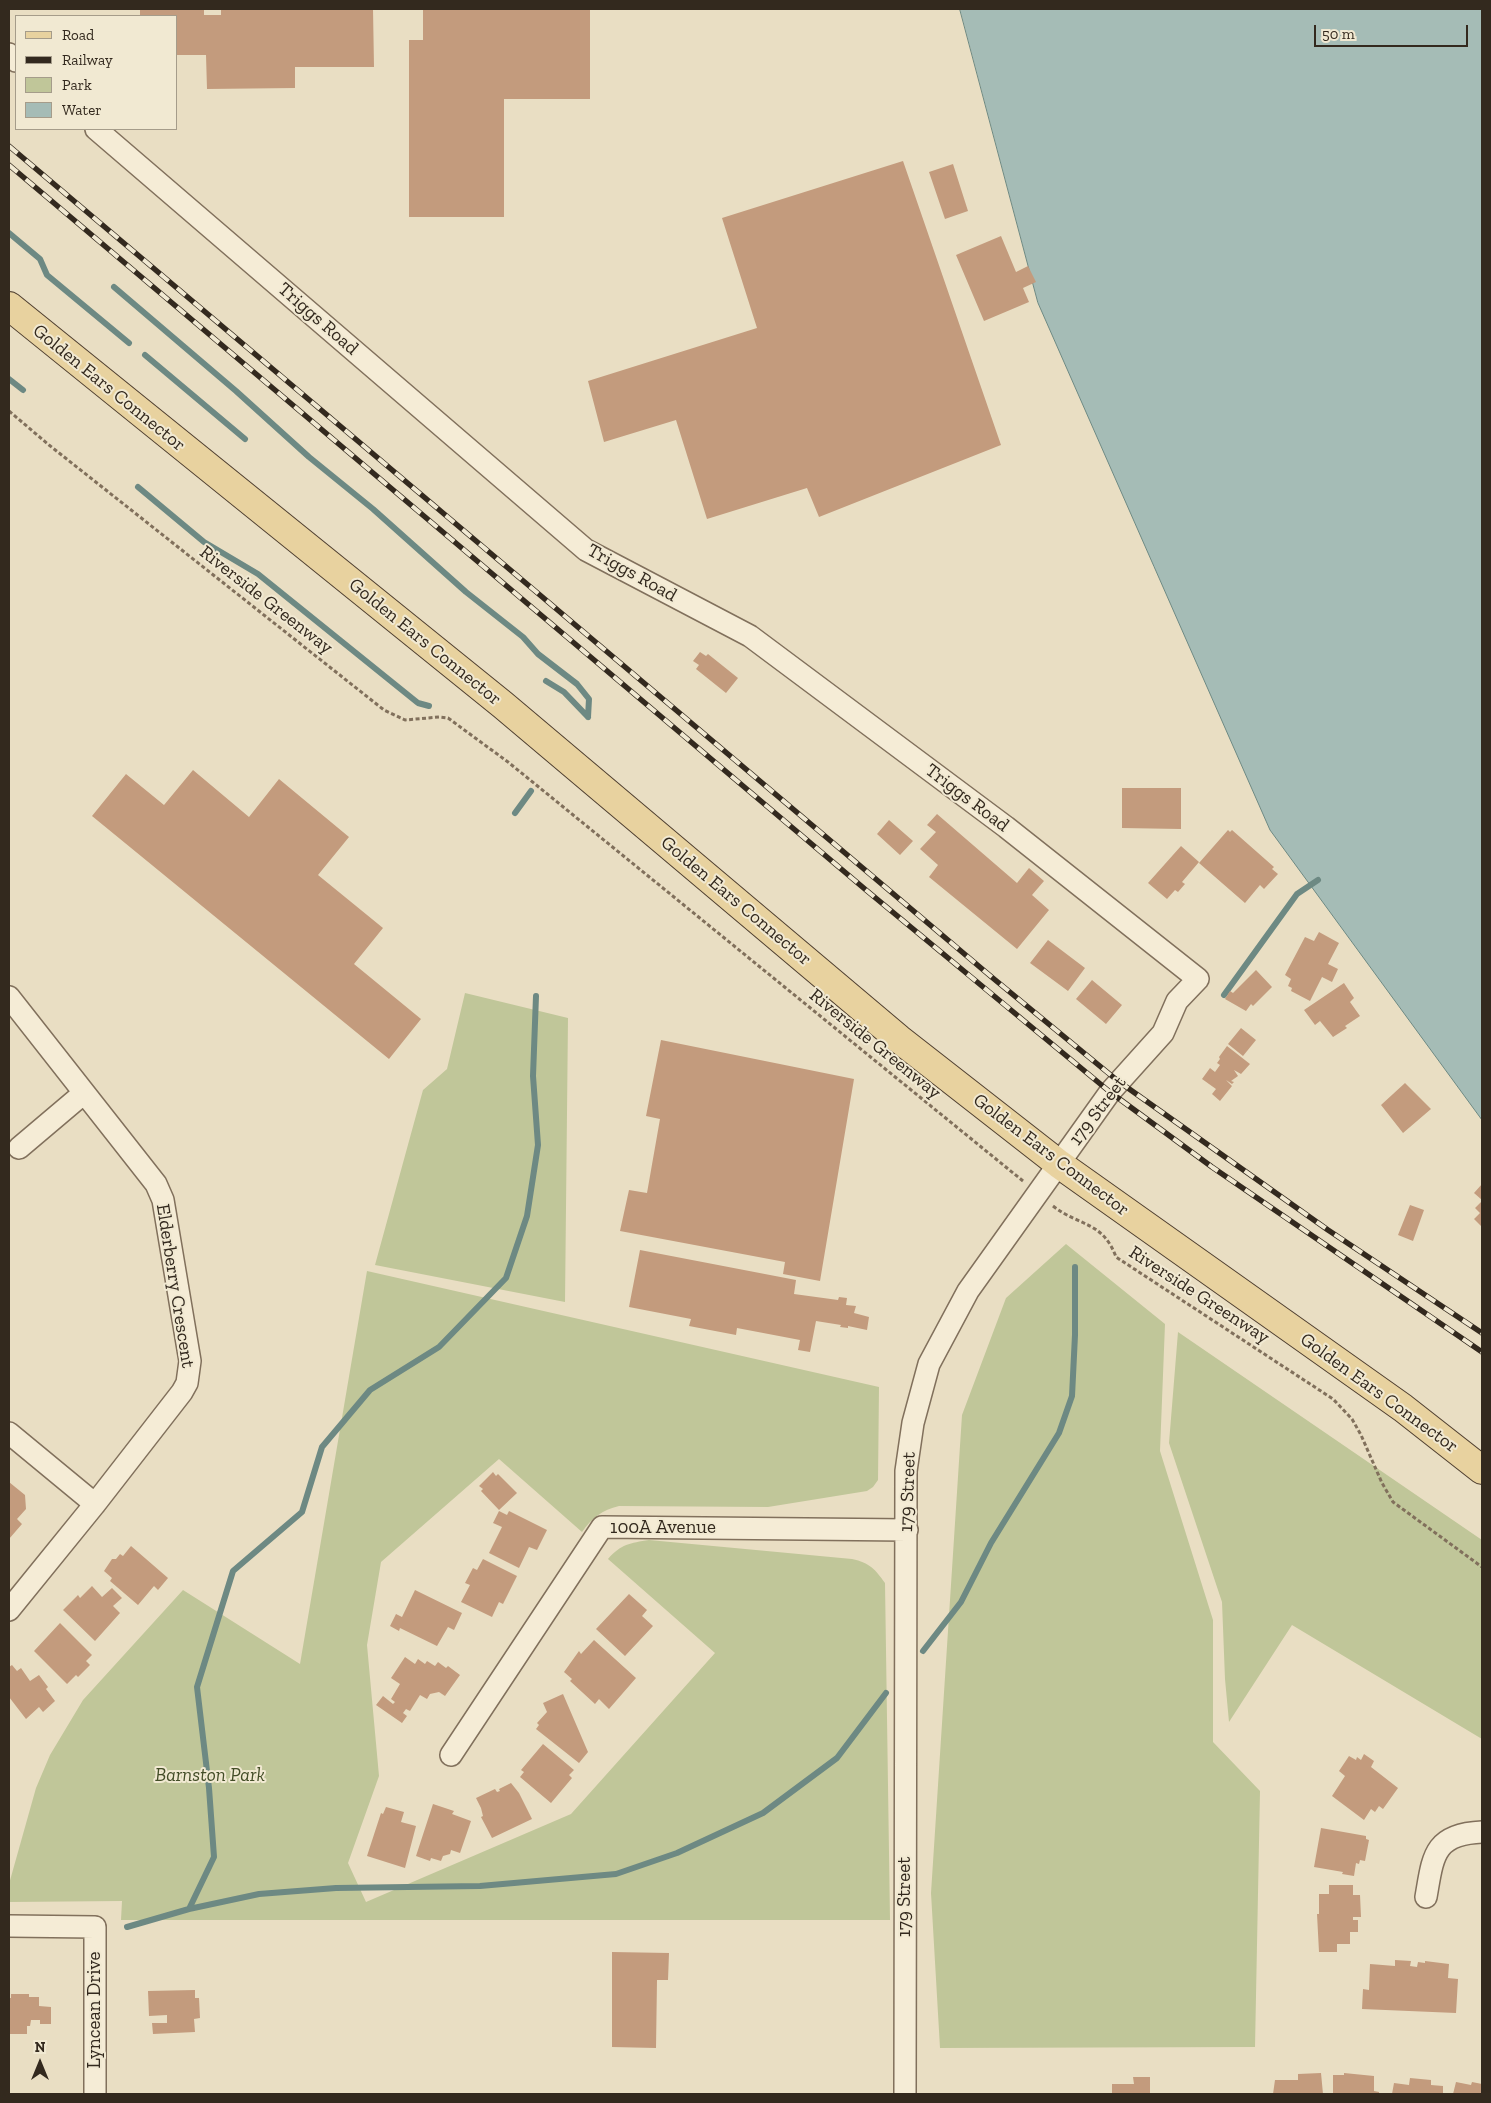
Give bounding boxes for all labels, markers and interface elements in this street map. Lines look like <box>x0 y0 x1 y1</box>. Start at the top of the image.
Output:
legend <box>15 15 178 130</box>
scale bar <box>1316 15 1470 47</box>
text: 50 m <box>1322 25 1355 43</box>
text: Road <box>62 26 94 44</box>
text: Railway <box>62 51 113 69</box>
text: Park <box>62 76 92 94</box>
text: Water <box>62 101 102 119</box>
street label: Triggs Road <box>273 278 363 360</box>
street label: Golden Ears Connector <box>28 319 190 457</box>
street label: Triggs Road <box>583 539 681 607</box>
street label: Riverside Greenway <box>195 541 337 659</box>
street label: Golden Ears Connector <box>344 573 506 711</box>
street label: Triggs Road <box>921 759 1013 837</box>
street label: Golden Ears Connector <box>656 831 816 971</box>
street label: Riverside Greenway <box>805 984 945 1104</box>
street label: 179 Street <box>1065 1072 1131 1150</box>
street label: Golden Ears Connector <box>968 1089 1134 1221</box>
street label: Elderberry Crescent <box>151 1202 199 1370</box>
street label: Riverside Greenway <box>1124 1241 1274 1349</box>
street label: Golden Ears Connector <box>1296 1328 1462 1458</box>
street label: 179 Street <box>895 1451 921 1533</box>
street label: 100A Avenue <box>610 1517 716 1539</box>
park label: Barnston Park <box>155 1765 265 1787</box>
street label: 179 Street <box>894 1857 916 1937</box>
street label: Lyncean Drive <box>84 1951 106 2069</box>
north arrow <box>15 2038 65 2088</box>
text: N <box>35 2039 45 2056</box>

